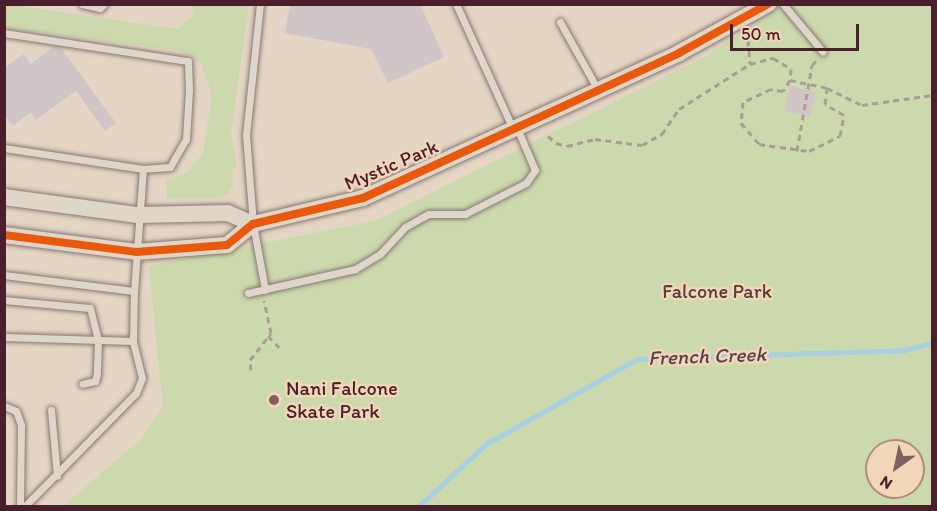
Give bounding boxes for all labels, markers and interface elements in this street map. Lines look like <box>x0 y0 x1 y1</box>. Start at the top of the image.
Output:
scale bar <box>733 12 862 50</box>
text: 50 m <box>741 23 781 45</box>
street label: Mystic Park <box>340 134 442 196</box>
park label: Falcone Park <box>662 279 772 303</box>
water label: French Creek <box>647 341 767 371</box>
place label: Nani Falcone Skate Park <box>286 376 397 423</box>
marker: Nani Falcone Skate Park <box>267 393 281 407</box>
north arrow <box>865 439 925 499</box>
text: N <box>876 472 896 494</box>

